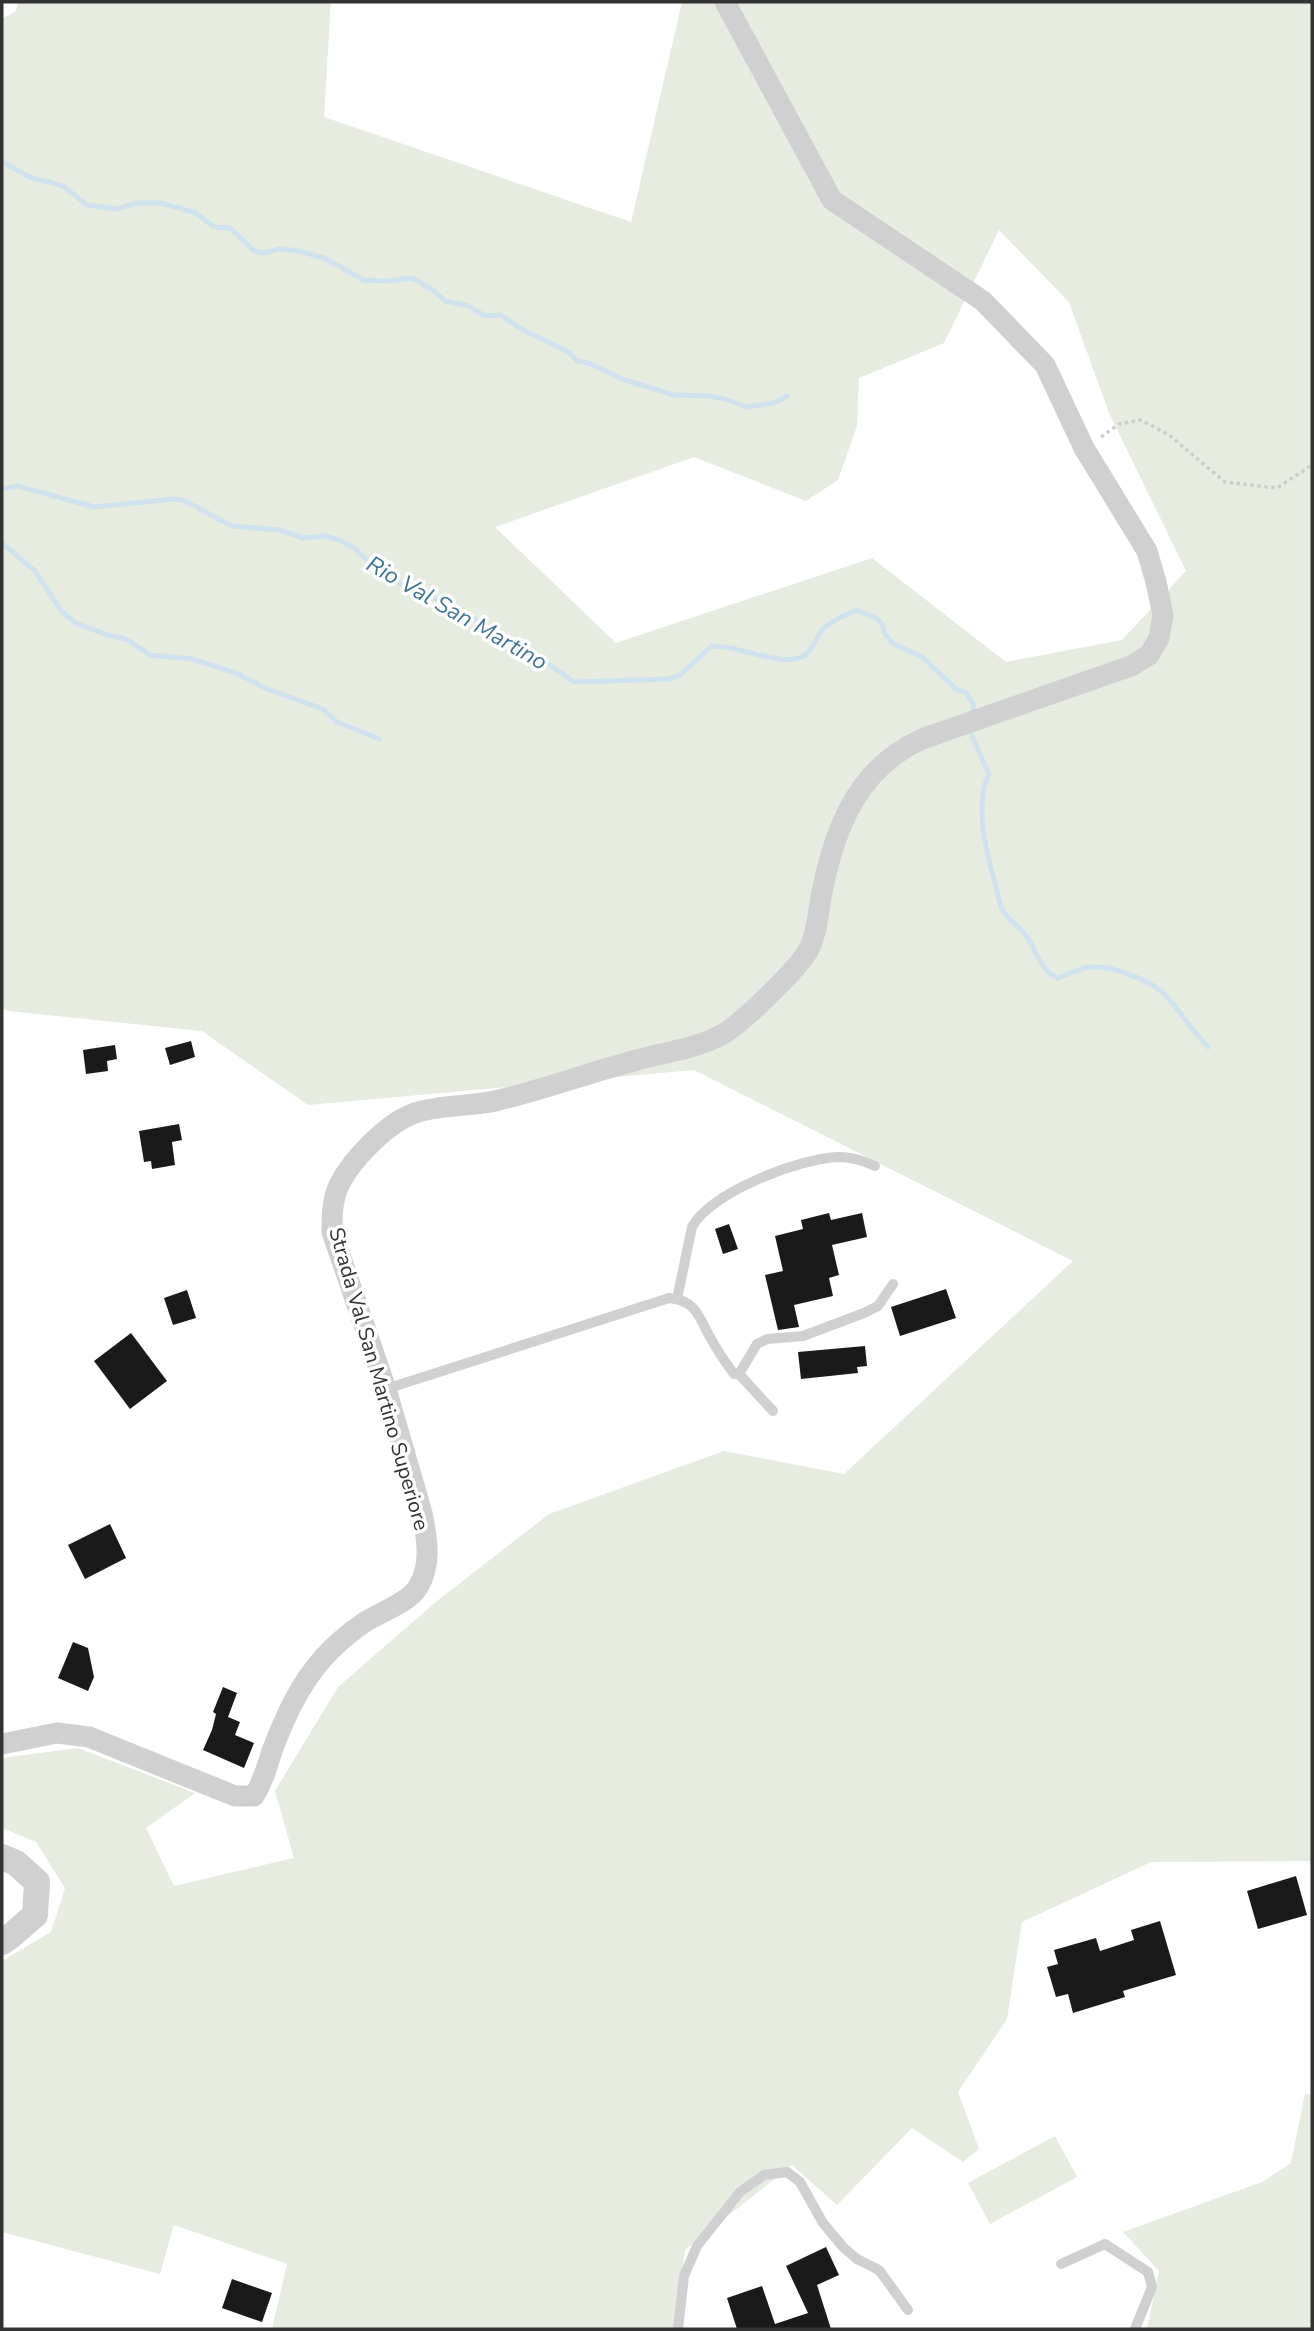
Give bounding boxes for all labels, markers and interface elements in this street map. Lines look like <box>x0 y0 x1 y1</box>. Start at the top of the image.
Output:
water label: Rio Val San Martino <box>361 549 553 677</box>
street label: Strada Val San Martino Superiore <box>322 1224 436 1534</box>

